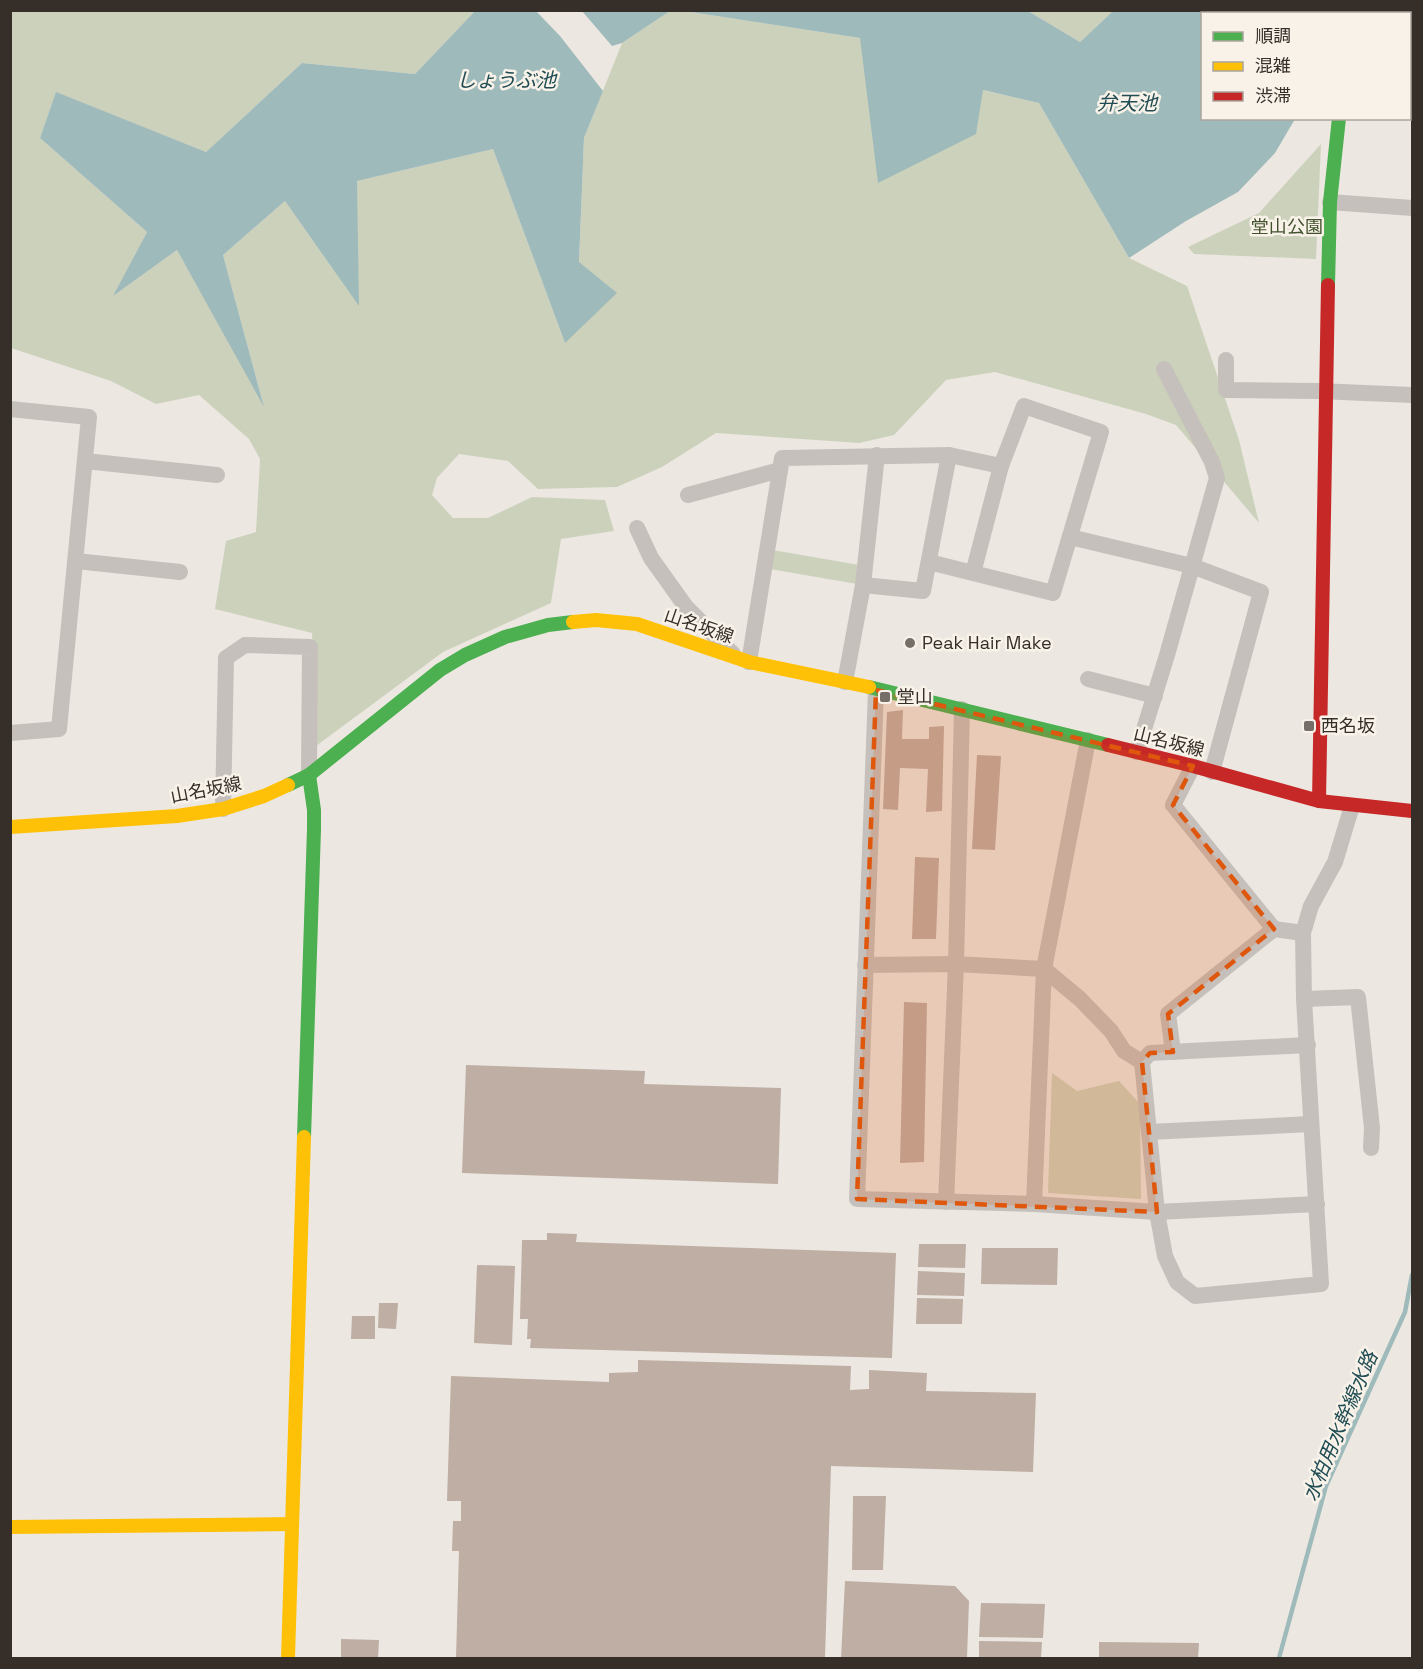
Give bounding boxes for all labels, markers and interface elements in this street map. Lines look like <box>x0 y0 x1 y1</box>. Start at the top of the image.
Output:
legend <box>1201 12 1411 120</box>
text: 順調 <box>1255 24 1291 47</box>
text: 混雑 <box>1255 54 1291 77</box>
water label: しょうぶ池 <box>456 67 558 93</box>
text: 渋滞 <box>1255 84 1291 107</box>
water label: 弁天池 <box>1097 90 1159 116</box>
park label: 堂山公園 <box>1251 215 1323 238</box>
street label: 山名坂線 <box>661 603 737 648</box>
place label: Peak Hair Make <box>922 631 1052 654</box>
marker: Peak Hair Make <box>903 636 917 650</box>
place label: 堂山 <box>897 685 933 708</box>
marker: 堂山 <box>878 690 892 704</box>
place label: 西名坂 <box>1321 714 1375 737</box>
marker: 西名坂 <box>1302 719 1316 733</box>
street label: 山名坂線 <box>1131 722 1207 761</box>
street label: 山名坂線 <box>168 771 243 808</box>
water label: 水柏用水幹線水路 <box>1297 1345 1384 1505</box>

